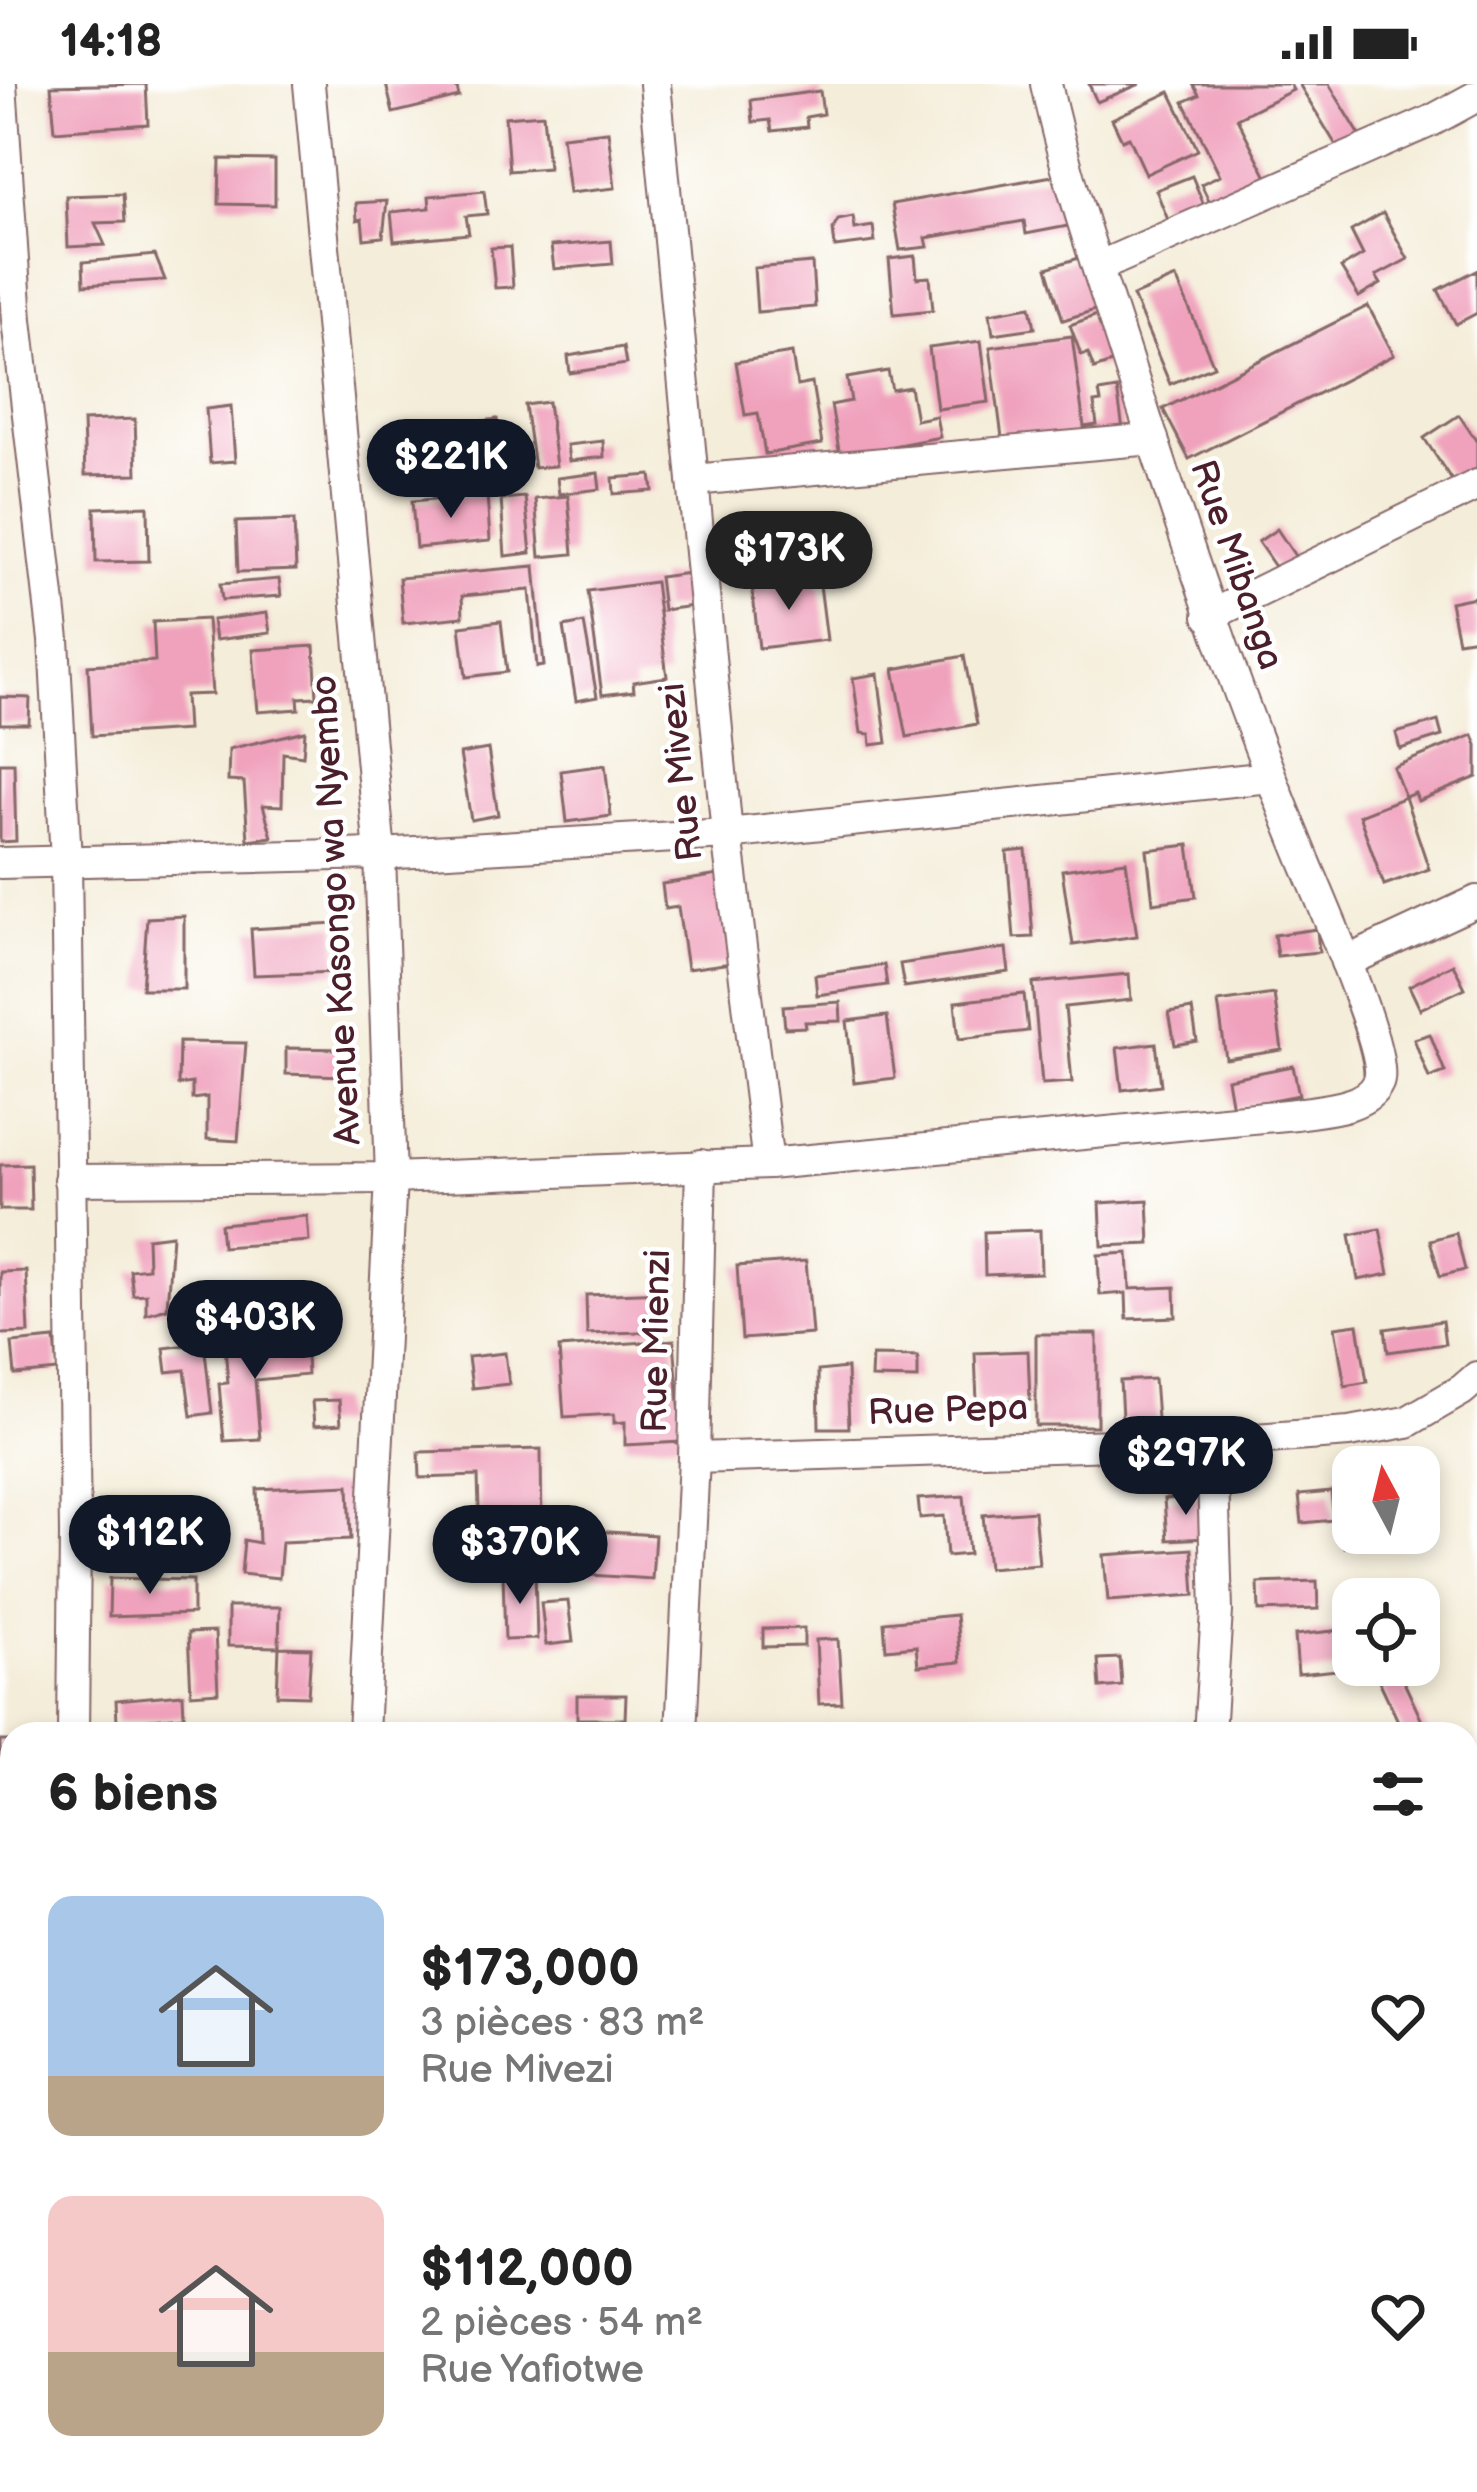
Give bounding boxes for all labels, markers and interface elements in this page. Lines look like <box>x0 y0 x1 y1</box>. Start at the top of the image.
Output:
text: 14:18 <box>60 15 162 70</box>
pin: $221K <box>367 419 535 521</box>
text: $221K <box>394 434 508 481</box>
street label: Rue Mibanga <box>1180 455 1292 675</box>
pin: $173K <box>705 511 873 613</box>
text: $173K <box>733 526 845 573</box>
street label: Avenue Kasongo wa Nyembo <box>303 674 371 1146</box>
street label: Rue Mivezi <box>651 681 713 863</box>
street label: Rue Mienzi <box>634 1249 680 1433</box>
pin: $403K <box>171 1280 339 1382</box>
text: $403K <box>194 1295 316 1342</box>
street label: Rue Pepa <box>867 1387 1029 1435</box>
pin: $297K <box>1102 1416 1270 1518</box>
text: $297K <box>1126 1431 1246 1478</box>
north arrow <box>1332 1446 1440 1554</box>
map controls <box>1332 1446 1440 1686</box>
pin: $112K <box>66 1495 234 1597</box>
pin: $370K <box>436 1505 604 1607</box>
text: $112K <box>96 1510 204 1557</box>
text: $370K <box>460 1520 580 1567</box>
button: locate <box>1332 1578 1440 1686</box>
icon: filters <box>1365 1761 1431 1827</box>
text: 6 biens <box>48 1764 218 1825</box>
text: $173,000 <box>420 1939 640 2000</box>
icon: home <box>144 1944 288 2088</box>
icon: heart <box>1365 1983 1431 2049</box>
text: 3 pièces · 83 m² <box>420 2000 705 2047</box>
text: Rue Mivezi <box>420 2047 614 2094</box>
text: $112,000 <box>420 2239 634 2300</box>
icon: home <box>144 2244 288 2388</box>
icon: heart <box>1365 2283 1431 2349</box>
text: 2 pièces · 54 m² <box>420 2300 703 2347</box>
text: Rue Yafiotwe <box>420 2347 644 2394</box>

